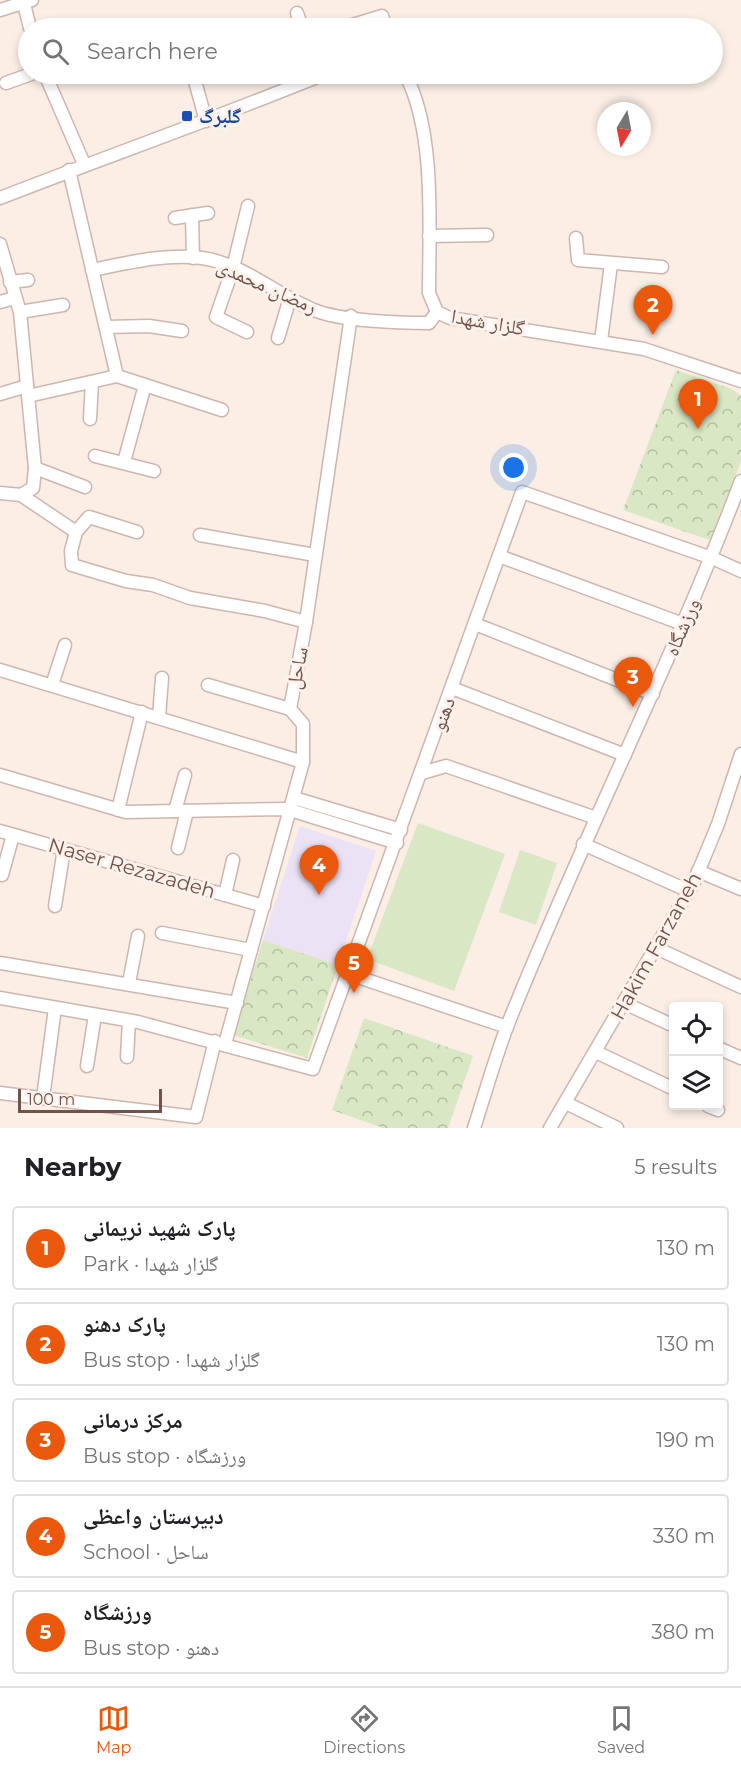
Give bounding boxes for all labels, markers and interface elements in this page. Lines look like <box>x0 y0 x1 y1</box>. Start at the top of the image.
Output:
search box <box>18 18 723 84</box>
icon: search <box>39 35 72 68</box>
text: Search here <box>87 38 218 65</box>
north arrow <box>597 102 651 156</box>
place label: گلبرگ <box>199 104 241 128</box>
marker: گلبرگ <box>180 109 194 123</box>
street label: رمضان محمدی <box>213 253 321 319</box>
pin: 2 <box>634 286 672 335</box>
street label: گلزار شهدا <box>449 304 527 340</box>
pin: 1 <box>678 380 718 429</box>
your location <box>499 453 528 482</box>
street label: ورزشگاه <box>659 595 705 659</box>
street label: ساحل <box>281 645 313 691</box>
pin: 3 <box>614 658 652 707</box>
street label: دهنو <box>426 694 460 734</box>
street label: Naser Rezazadeh <box>46 833 218 903</box>
pin: 4 <box>300 846 338 895</box>
street label: Hakim Farzaneh <box>605 868 707 1024</box>
pin: 5 <box>334 944 374 993</box>
map controls <box>669 1002 723 1110</box>
button: locate <box>669 1002 723 1056</box>
button: layers <box>669 1056 723 1110</box>
scale bar <box>18 1086 162 1114</box>
text: 100 m <box>27 1090 75 1109</box>
text: Nearby <box>24 1151 121 1183</box>
text: 5 results <box>634 1155 717 1179</box>
text: پارک شهید نریمانی <box>83 1215 236 1242</box>
text: 1 <box>42 1236 49 1260</box>
text: 130 m <box>657 1236 715 1260</box>
text: Park · گلزار شهدا <box>83 1252 218 1276</box>
text: پارک دهنو <box>83 1311 166 1338</box>
text: 2 <box>40 1332 51 1356</box>
text: 130 m <box>657 1332 715 1356</box>
text: Bus stop · گلزار شهدا <box>83 1348 260 1372</box>
text: مرکز درمانی <box>83 1407 183 1434</box>
text: 3 <box>40 1428 51 1452</box>
text: 190 m <box>656 1428 715 1452</box>
text: Bus stop · ورزشگاه <box>83 1444 246 1468</box>
text: دبیرستان واعظی <box>83 1503 224 1530</box>
text: 4 <box>39 1524 52 1548</box>
text: 330 m <box>653 1524 715 1548</box>
text: School · ساحل <box>83 1540 209 1564</box>
text: ورزشگاه <box>83 1599 152 1626</box>
text: 5 <box>40 1620 51 1644</box>
text: 380 m <box>651 1620 715 1644</box>
text: Bus stop · دهنو <box>83 1636 219 1660</box>
tab: Map <box>96 1702 131 1757</box>
tab: Directions <box>323 1702 405 1757</box>
tab: Saved <box>597 1702 645 1757</box>

